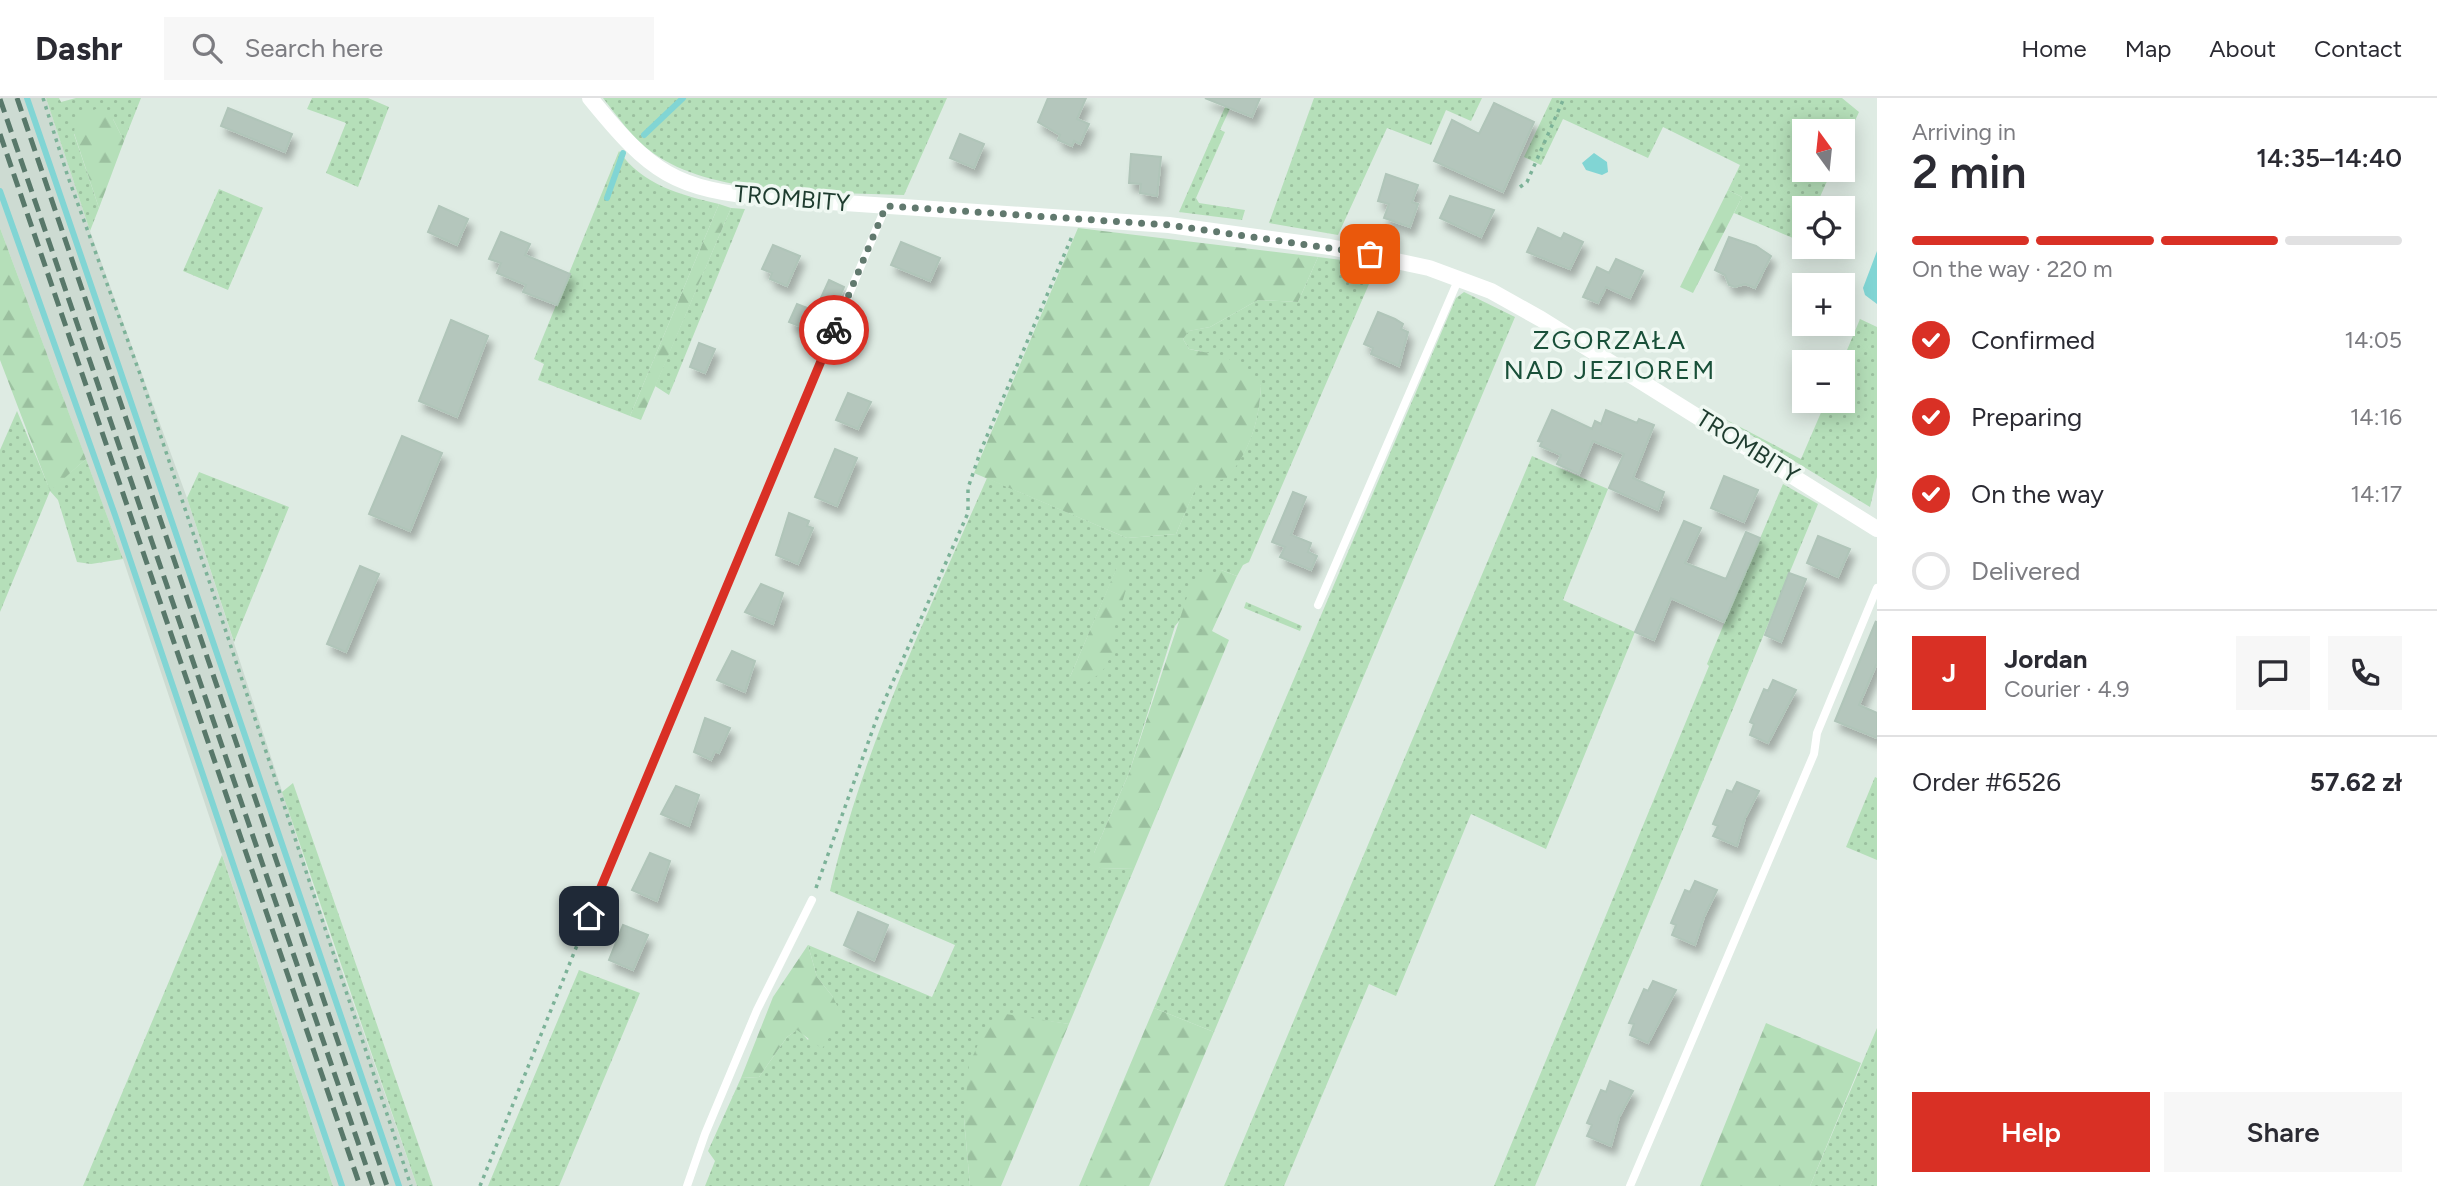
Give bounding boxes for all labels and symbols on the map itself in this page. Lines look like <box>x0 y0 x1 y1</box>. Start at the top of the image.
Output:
north arrow <box>1792 119 1855 182</box>
street label: TROMBITY <box>733 178 852 218</box>
pin <box>1340 224 1400 284</box>
courier <box>799 295 869 365</box>
district label: ZGORZAŁA NAD JEZIOREM <box>1504 324 1716 386</box>
street label: TROMBITY <box>1691 403 1805 489</box>
pin <box>559 886 619 946</box>

